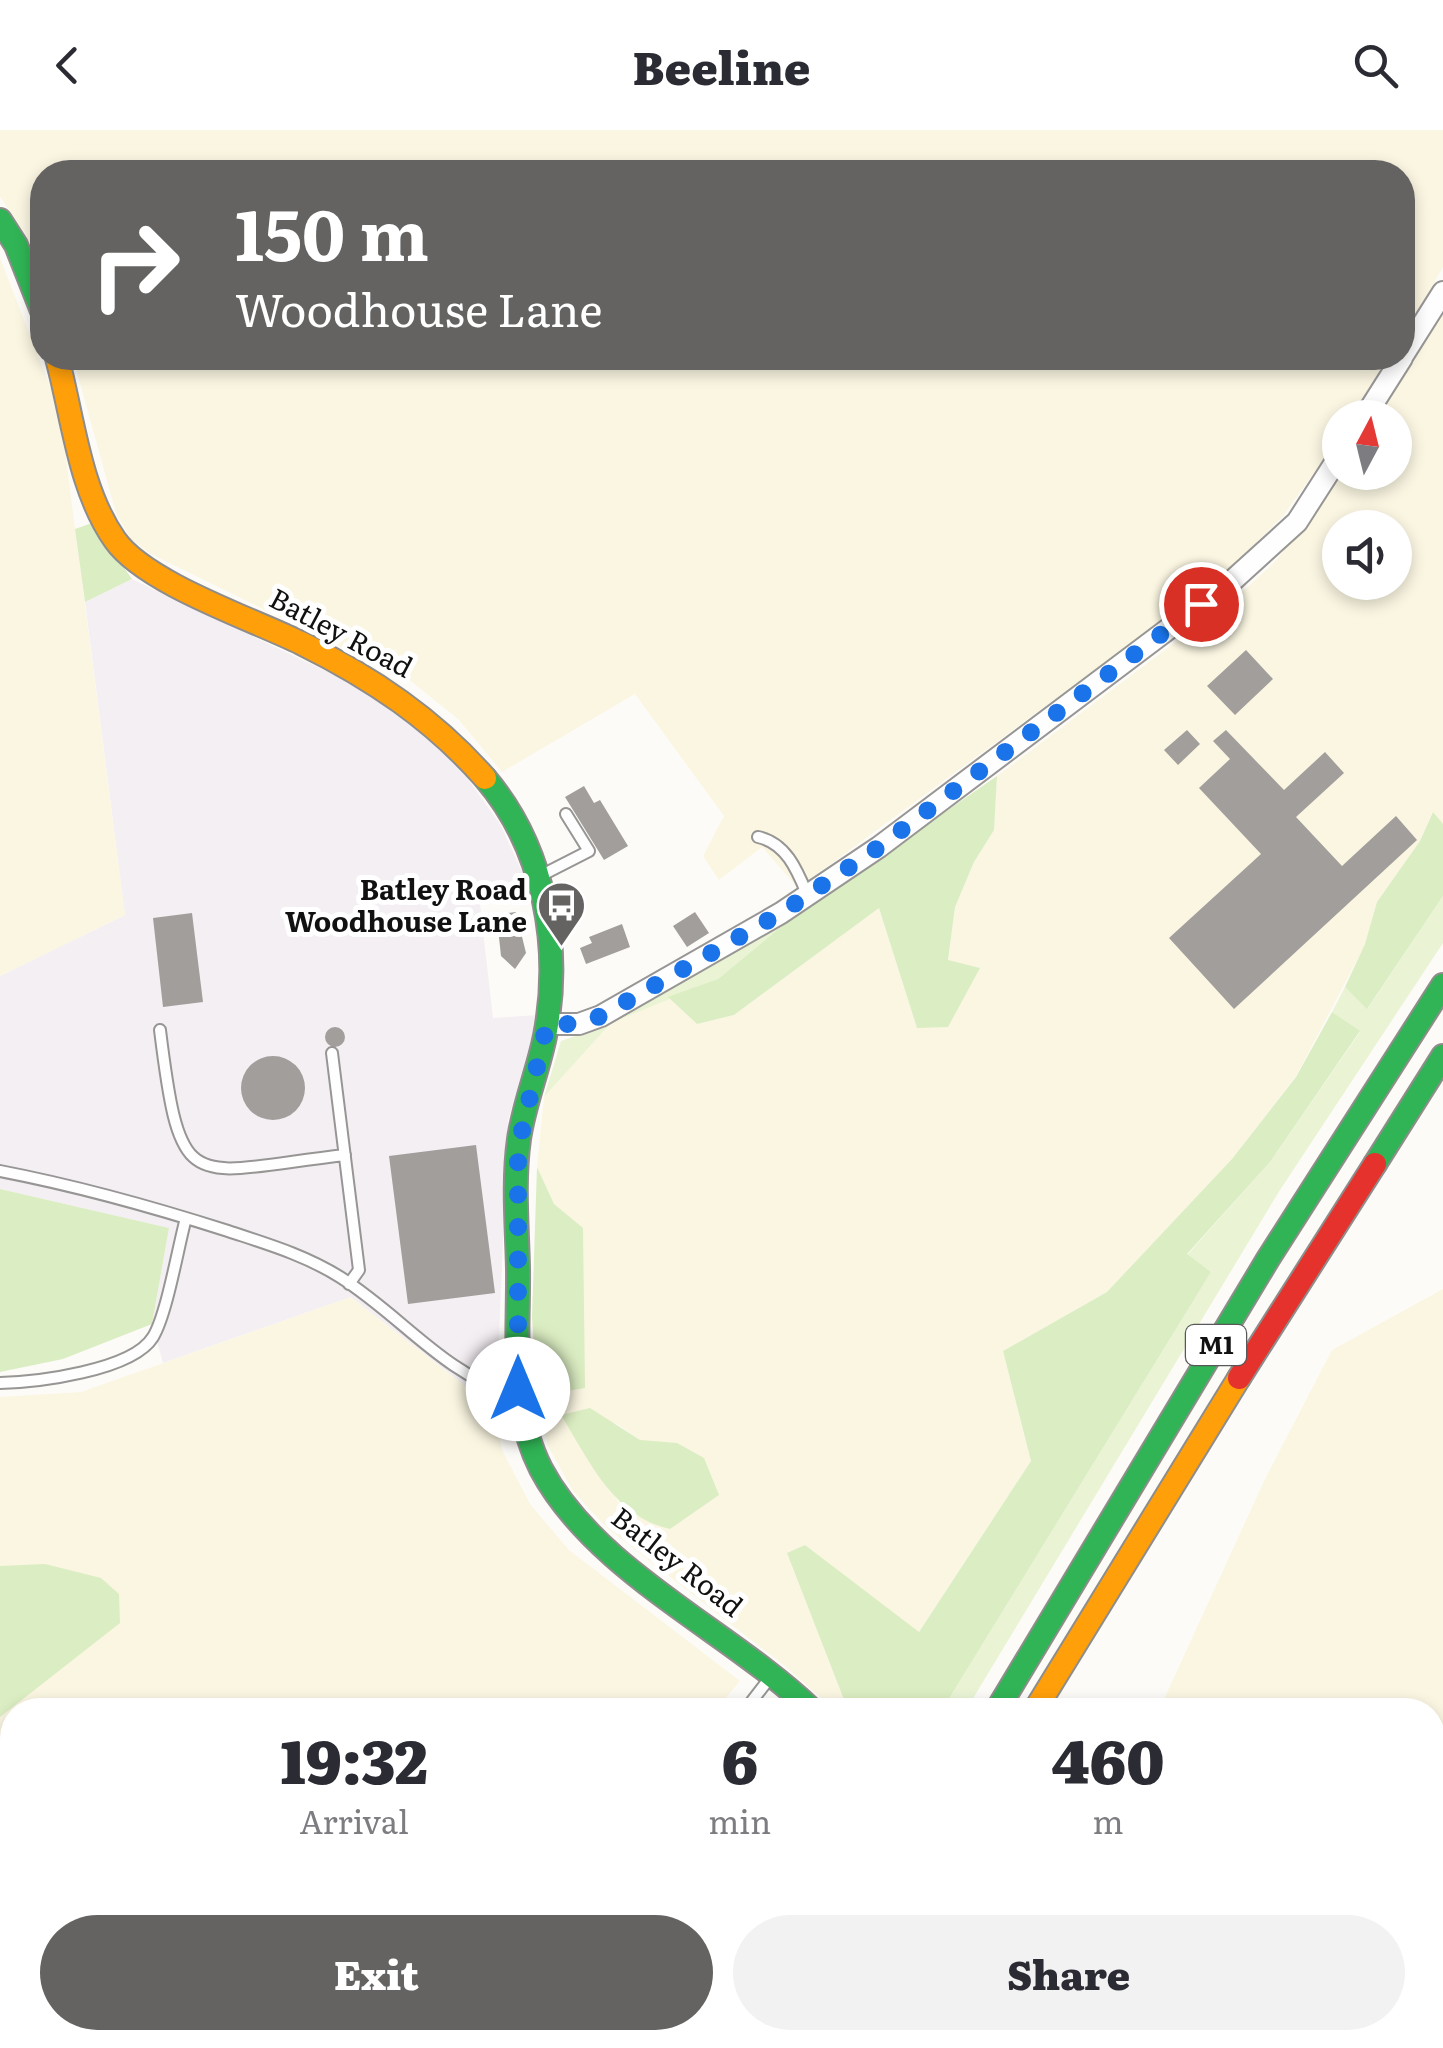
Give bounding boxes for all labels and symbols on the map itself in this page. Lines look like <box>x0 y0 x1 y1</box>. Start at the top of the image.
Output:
north arrow <box>1322 400 1412 490</box>
pin <box>1159 562 1244 647</box>
street label: Batley Road <box>263 576 421 687</box>
place label: Batley Road Woodhouse Lane <box>285 867 527 941</box>
bus stop icon: Batley Road Woodhouse Lane <box>536 880 588 948</box>
road number: M1 <box>1186 1325 1246 1365</box>
position arrow <box>466 1337 570 1441</box>
street label: Batley Road <box>603 1496 753 1625</box>

